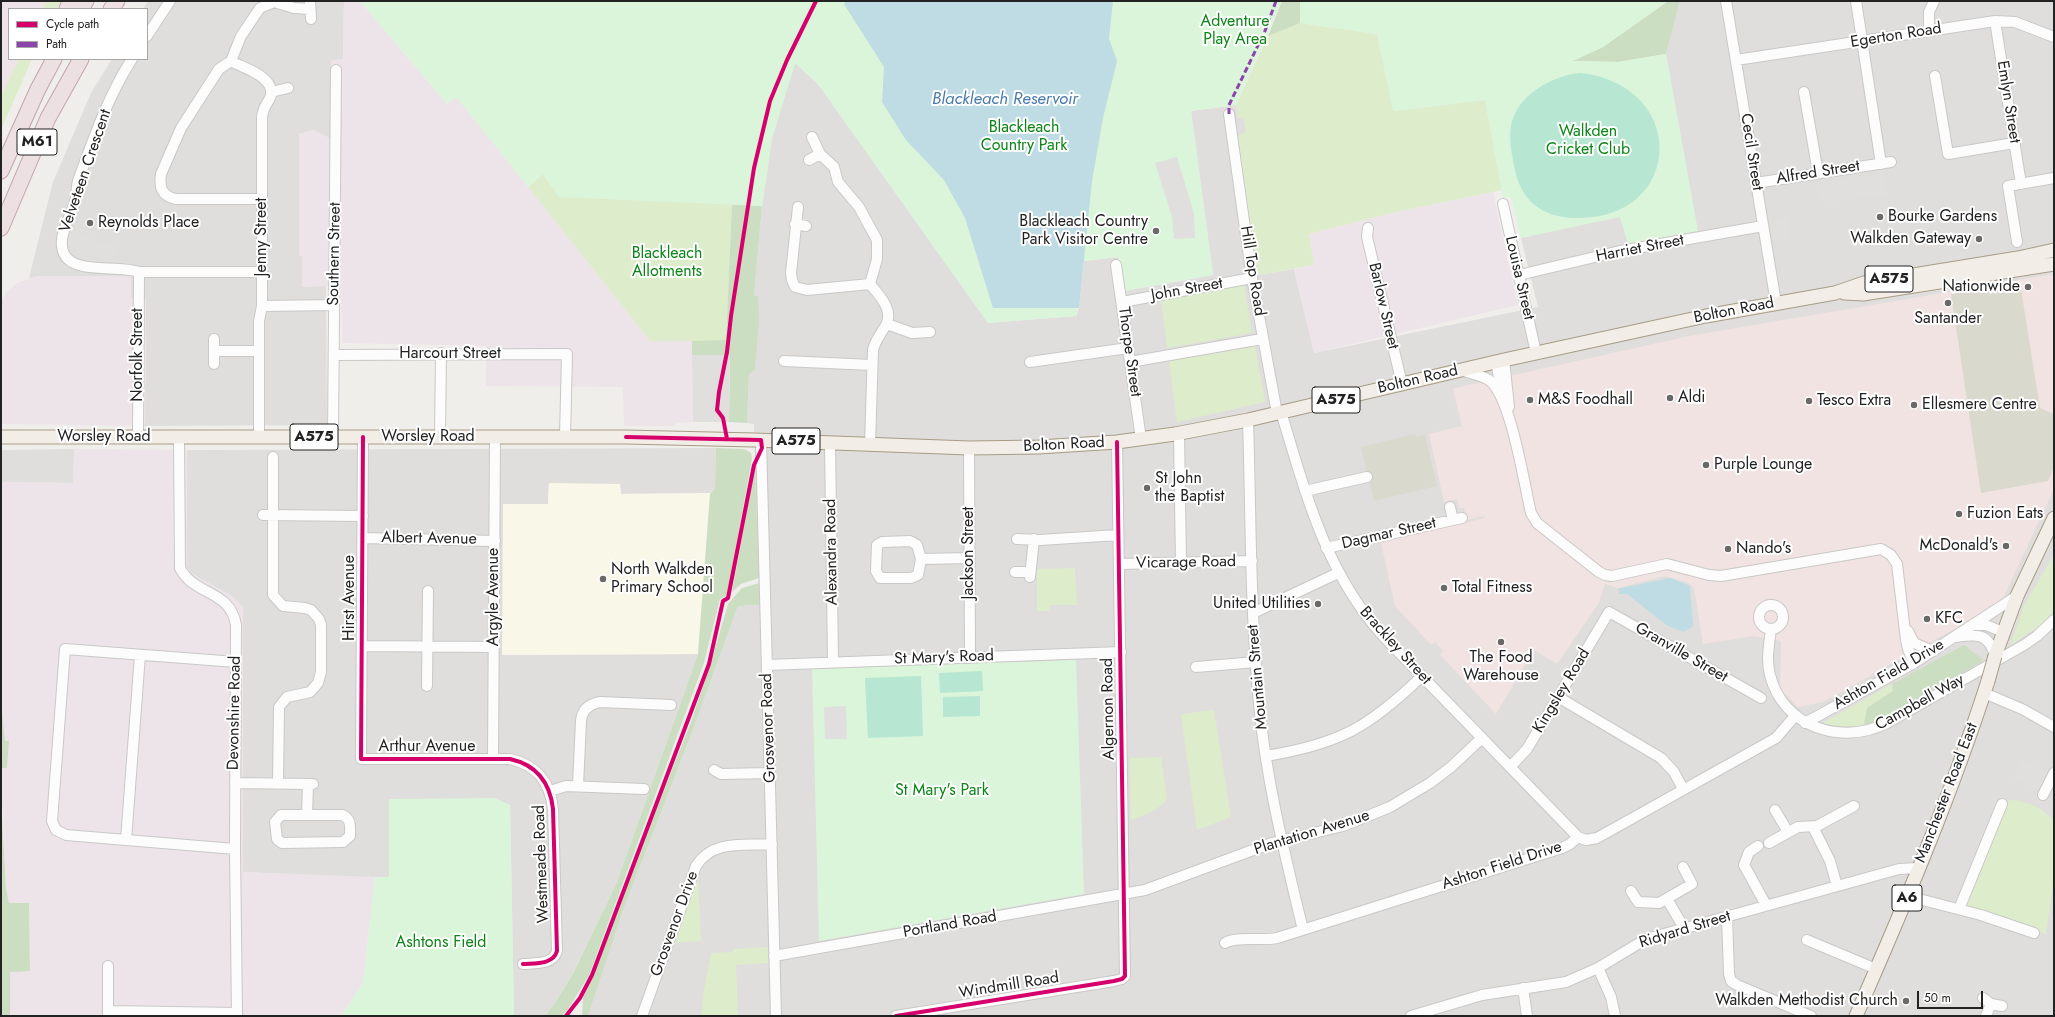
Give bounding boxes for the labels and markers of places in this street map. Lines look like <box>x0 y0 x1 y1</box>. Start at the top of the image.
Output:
place label: Bourke Gardens <box>1888 207 1997 227</box>
place label: Blackleach Country Park Visitor Centre <box>1019 212 1148 250</box>
marker: Bourke Gardens <box>1875 212 1885 222</box>
place label: Reynolds Place <box>98 213 199 233</box>
marker: Reynolds Place <box>85 218 95 228</box>
marker: Blackleach Country Park Visitor Centre <box>1151 226 1161 236</box>
place label: Walkden Gateway <box>1850 229 1971 249</box>
marker: Walkden Gateway <box>1974 234 1984 244</box>
place label: Nationwide <box>1942 277 2020 297</box>
marker: Nationwide <box>2023 282 2033 292</box>
marker: Santander <box>1943 298 1953 308</box>
place label: Santander <box>1914 309 1982 329</box>
place label: Aldi <box>1678 388 1706 408</box>
place label: M&S Foodhall <box>1538 390 1633 410</box>
place label: Tesco Extra <box>1817 391 1891 411</box>
marker: Aldi <box>1665 393 1675 403</box>
marker: M&S Foodhall <box>1525 395 1535 405</box>
place label: Ellesmere Centre <box>1922 395 2037 415</box>
marker: Tesco Extra <box>1804 396 1814 406</box>
marker: Ellesmere Centre <box>1909 400 1919 410</box>
place label: Purple Lounge <box>1714 455 1812 475</box>
marker: Purple Lounge <box>1701 460 1711 470</box>
place label: St John the Baptist <box>1155 469 1224 507</box>
marker: St John the Baptist <box>1142 483 1152 493</box>
place label: Fuzion Eats <box>1967 504 2043 524</box>
marker: Fuzion Eats <box>1954 509 1964 519</box>
place label: McDonald's <box>1919 536 1998 556</box>
place label: Nando's <box>1736 539 1791 559</box>
marker: McDonald's <box>2001 541 2011 551</box>
marker: Nando's <box>1723 544 1733 554</box>
place label: North Walkden Primary School <box>611 560 713 598</box>
marker: North Walkden Primary School <box>598 574 608 584</box>
place label: Total Fitness <box>1452 578 1532 598</box>
marker: Total Fitness <box>1439 583 1449 593</box>
place label: United Utilities <box>1213 594 1310 614</box>
marker: United Utilities <box>1313 599 1323 609</box>
place label: KFC <box>1935 609 1963 629</box>
marker: KFC <box>1922 614 1932 624</box>
marker: The Food Warehouse <box>1496 637 1506 647</box>
place label: The Food Warehouse <box>1463 648 1539 686</box>
place label: Walkden Methodist Church <box>1715 991 1898 1011</box>
marker: Walkden Methodist Church <box>1901 996 1911 1006</box>

